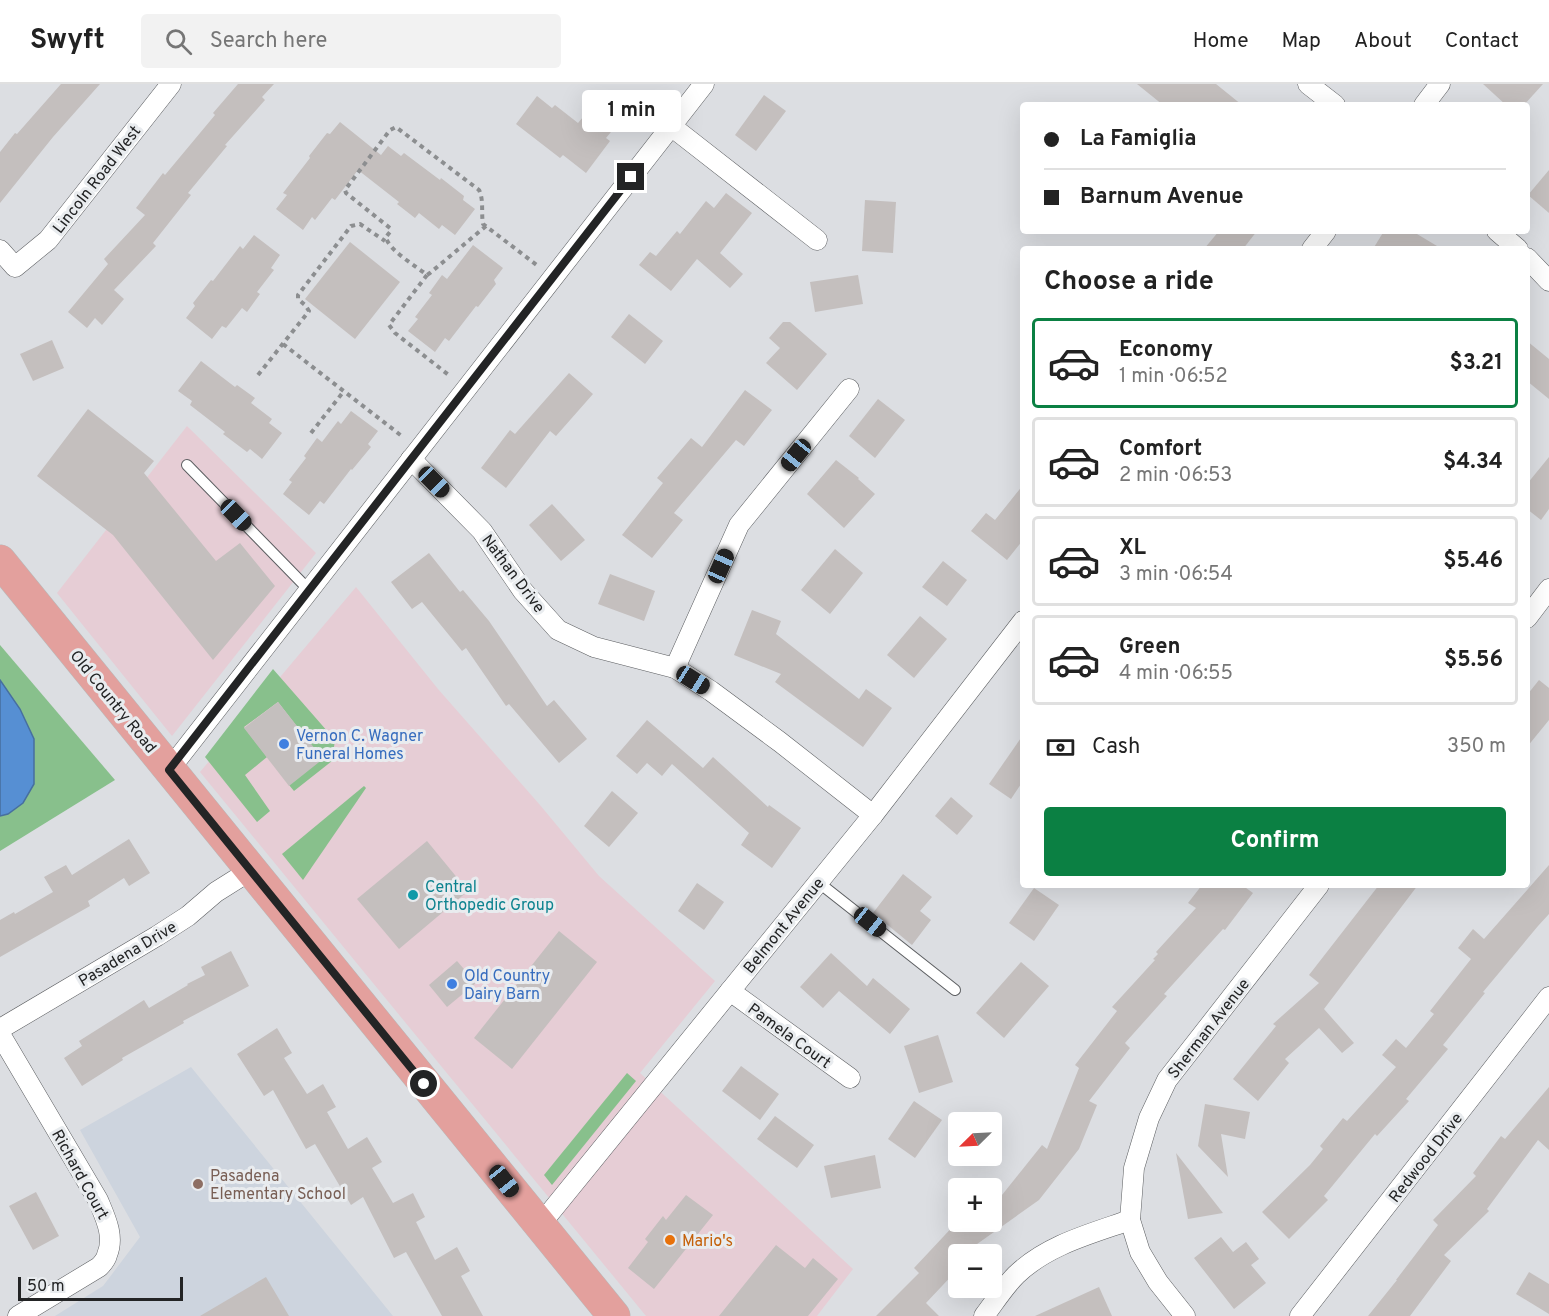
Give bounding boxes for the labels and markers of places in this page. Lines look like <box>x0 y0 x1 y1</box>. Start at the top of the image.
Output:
place label: Vernon C. Wagner Funeral Homes <box>296 727 423 765</box>
marker: Vernon C. Wagner Funeral Homes <box>277 737 291 751</box>
place label: Central Orthopedic Group <box>425 878 554 916</box>
marker: Central Orthopedic Group <box>406 888 420 902</box>
place label: Old Country Dairy Barn <box>464 967 550 1005</box>
marker: Old Country Dairy Barn <box>445 977 459 991</box>
place label: Pasadena Elementary School <box>210 1167 346 1205</box>
marker: Pasadena Elementary School <box>191 1177 205 1191</box>
place label: Mario's <box>682 1232 733 1252</box>
marker: Mario's <box>663 1233 677 1247</box>

